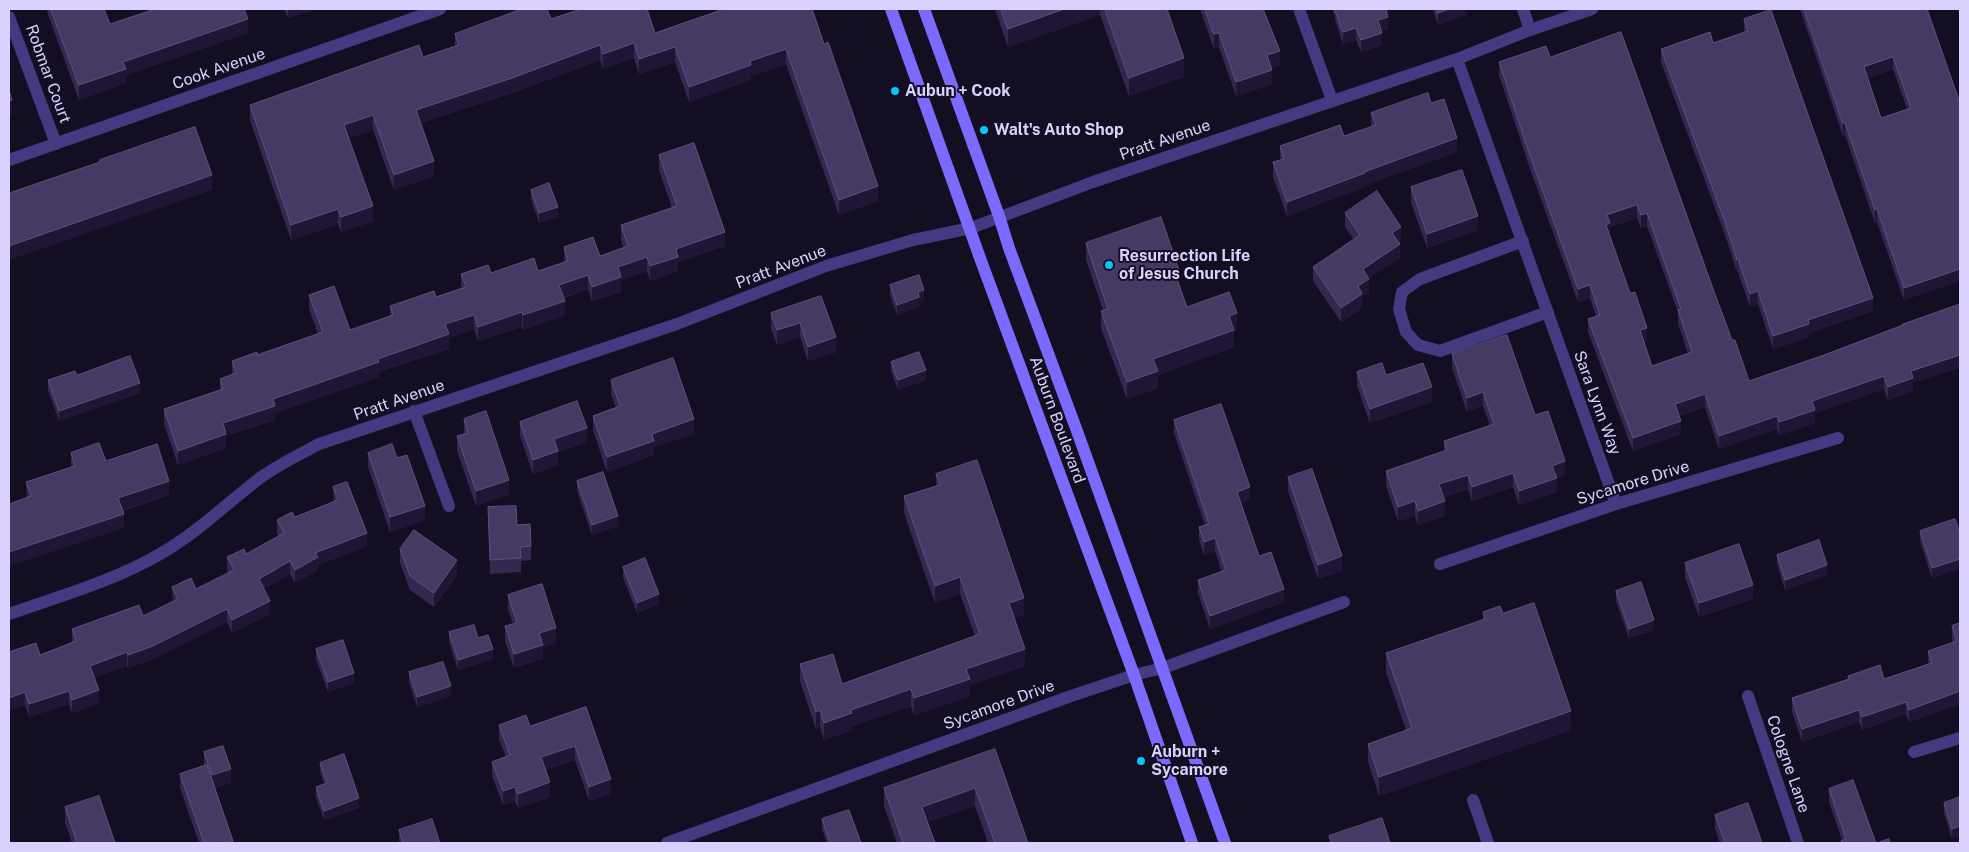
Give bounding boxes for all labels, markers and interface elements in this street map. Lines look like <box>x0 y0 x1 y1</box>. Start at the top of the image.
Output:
street label: Robmar Court <box>21 22 75 126</box>
street label: Cook Avenue <box>170 44 268 94</box>
place label: Aubun + Cook <box>905 81 1011 101</box>
marker: Aubun + Cook <box>889 85 901 97</box>
street label: Pratt Avenue <box>1117 115 1213 165</box>
place label: Walt's Auto Shop <box>994 120 1124 140</box>
marker: Walt's Auto Shop <box>978 124 990 136</box>
street label: Pratt Avenue <box>733 241 829 293</box>
place label: Resurrection Life of Jesus Church <box>1119 246 1250 284</box>
marker: Resurrection Life of Jesus Church <box>1103 259 1115 271</box>
street label: Sara Lynn Way <box>1569 348 1625 458</box>
street label: Auburn Boulevard <box>1025 354 1089 486</box>
street label: Pratt Avenue <box>351 375 447 425</box>
street label: Sycamore Drive <box>1574 457 1692 509</box>
street label: Sycamore Drive <box>941 676 1057 734</box>
street label: Cologne Lane <box>1762 713 1814 815</box>
place label: Auburn + Sycamore <box>1151 742 1228 780</box>
marker: Auburn + Sycamore <box>1135 755 1147 767</box>

